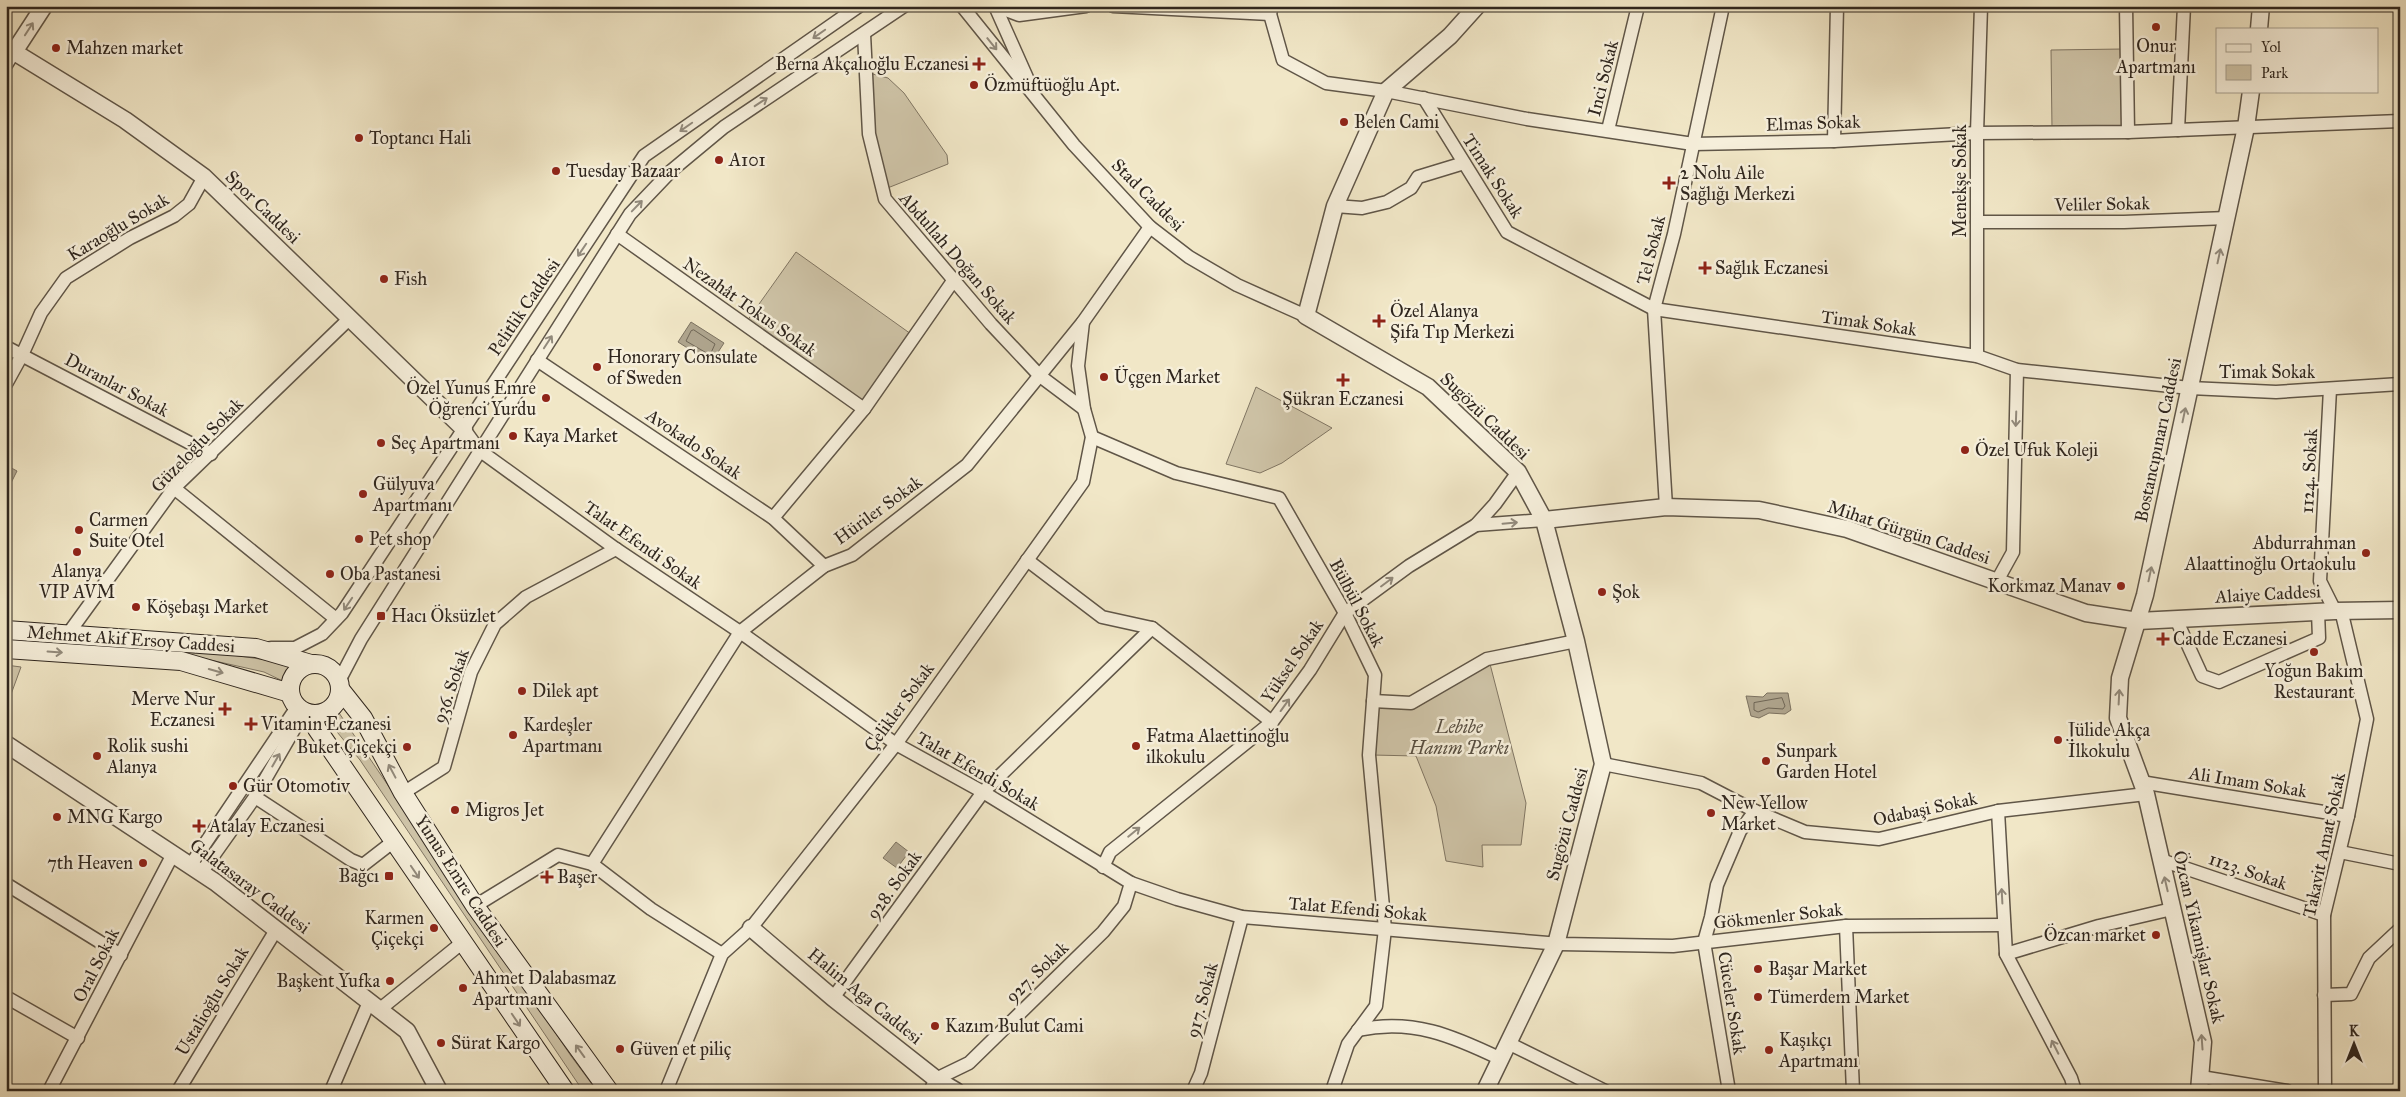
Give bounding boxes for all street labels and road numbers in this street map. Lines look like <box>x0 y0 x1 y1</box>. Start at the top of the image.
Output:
street label: Inci Sokak <box>1583 37 1623 118</box>
street label: Elmas Sokak <box>1765 110 1861 136</box>
street label: Menekşe Sokak <box>1949 124 1971 238</box>
street label: Timak Sokak <box>1458 130 1529 223</box>
street label: Stad Caddesi <box>1107 154 1189 236</box>
street label: Spor Caddesi <box>221 166 305 248</box>
street label: Abdullah Doğan Sokak <box>893 187 1022 330</box>
street label: Karaoğlu Sokak <box>63 188 174 267</box>
street label: Veliler Sokak <box>2053 192 2150 216</box>
street label: Tel Sokak <box>1632 212 1670 287</box>
street label: Nezahât Tokus Sokak <box>679 253 822 362</box>
street label: Pelitlik Caddesi <box>483 254 565 360</box>
street label: Timak Sokak <box>1820 305 1919 341</box>
street label: Duranlar Sokak <box>61 348 173 422</box>
street label: Bostancıpınarı Caddesi <box>2130 356 2186 524</box>
street label: Timak Sokak <box>2219 361 2316 383</box>
street label: Sugözü Caddesi <box>1435 368 1535 465</box>
street label: Güzeloğlu Sokak <box>146 393 249 498</box>
street label: Avokado Sokak <box>641 403 747 484</box>
street label: 1124. Sokak <box>2296 427 2322 514</box>
street label: Hüriler Sokak <box>830 470 927 549</box>
street label: Mihat Gürgün Caddesi <box>1825 495 1993 570</box>
street label: Talat Efendi Sokak <box>580 496 707 594</box>
street label: Bülbül Sokak <box>1324 555 1390 652</box>
street label: Alaiye Caddesi <box>2214 580 2321 608</box>
street label: Yüksel Sokak <box>1256 615 1328 707</box>
street label: Mehmet Akif Ersoy Caddesi <box>26 621 236 657</box>
street label: 936. Sokak <box>428 645 474 726</box>
street label: Çelikler Sokak <box>859 658 939 756</box>
street label: Talat Efendi Sokak <box>912 727 1044 816</box>
street label: Ali Imam Sokak <box>2187 762 2309 802</box>
street label: Sugözü Caddesi <box>1541 765 1594 883</box>
street label: Takavit Amat Sokak <box>2298 770 2350 919</box>
street label: Odabaşi Sokak <box>1871 787 1980 831</box>
street label: Yunus Emre Caddesi <box>410 811 512 951</box>
street label: Galatasaray Caddesi <box>186 834 314 938</box>
street label: 928. Sokak <box>862 846 927 924</box>
street label: 1123. Sokak <box>2206 847 2291 895</box>
street label: Özcan Yikamişlar Sokak <box>2168 848 2231 1026</box>
street label: Talat Efendi Sokak <box>1288 892 1429 926</box>
street label: Gökmenler Sokak <box>1712 898 1844 934</box>
street label: Oral Sokak <box>68 924 124 1006</box>
street label: 927. Sokak <box>1001 936 1073 1007</box>
street label: Ustalioğlu Sokak <box>171 942 254 1060</box>
street label: Halim Aga Caddesi <box>803 943 927 1050</box>
street label: Cüceler Sokak <box>1713 950 1751 1057</box>
street label: 917. Sokak <box>1181 959 1223 1040</box>

